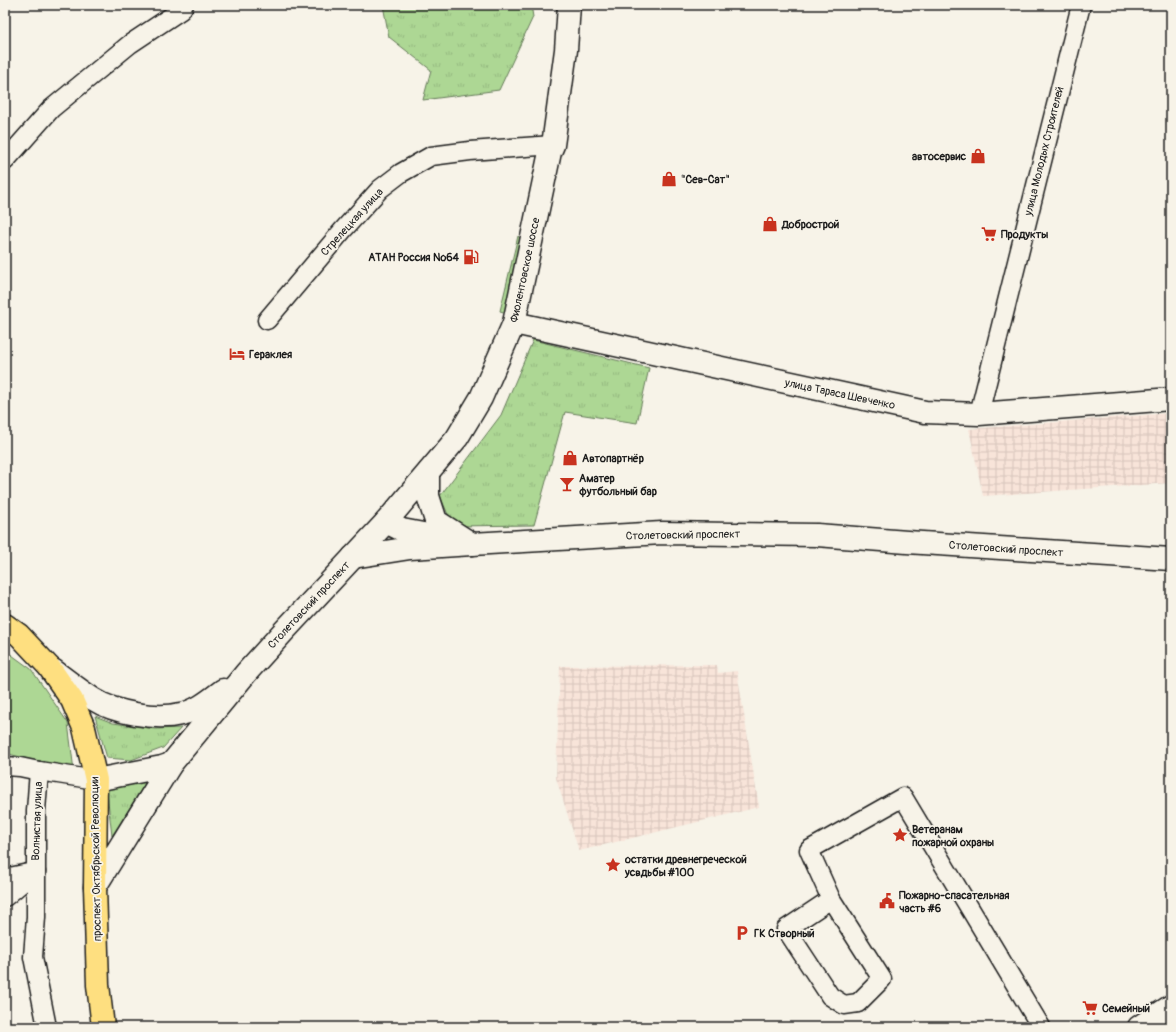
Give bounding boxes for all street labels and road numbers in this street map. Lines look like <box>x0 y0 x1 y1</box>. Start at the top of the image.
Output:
street label: улица Молодых Строителей <box>1021 85 1066 218</box>
street label: Стрелецкая улица <box>318 185 386 259</box>
street label: Фиолентовское шоссе <box>508 216 543 324</box>
street label: улица Тараса Шевченко <box>783 376 896 412</box>
street label: Столетовский проспект <box>626 527 741 542</box>
street label: Столетовский проспект <box>948 539 1064 560</box>
street label: Столетовский проспект <box>265 558 353 651</box>
street label: проспект Октябрьской Революции <box>88 776 104 942</box>
street label: Волнистая улица <box>29 781 45 861</box>

